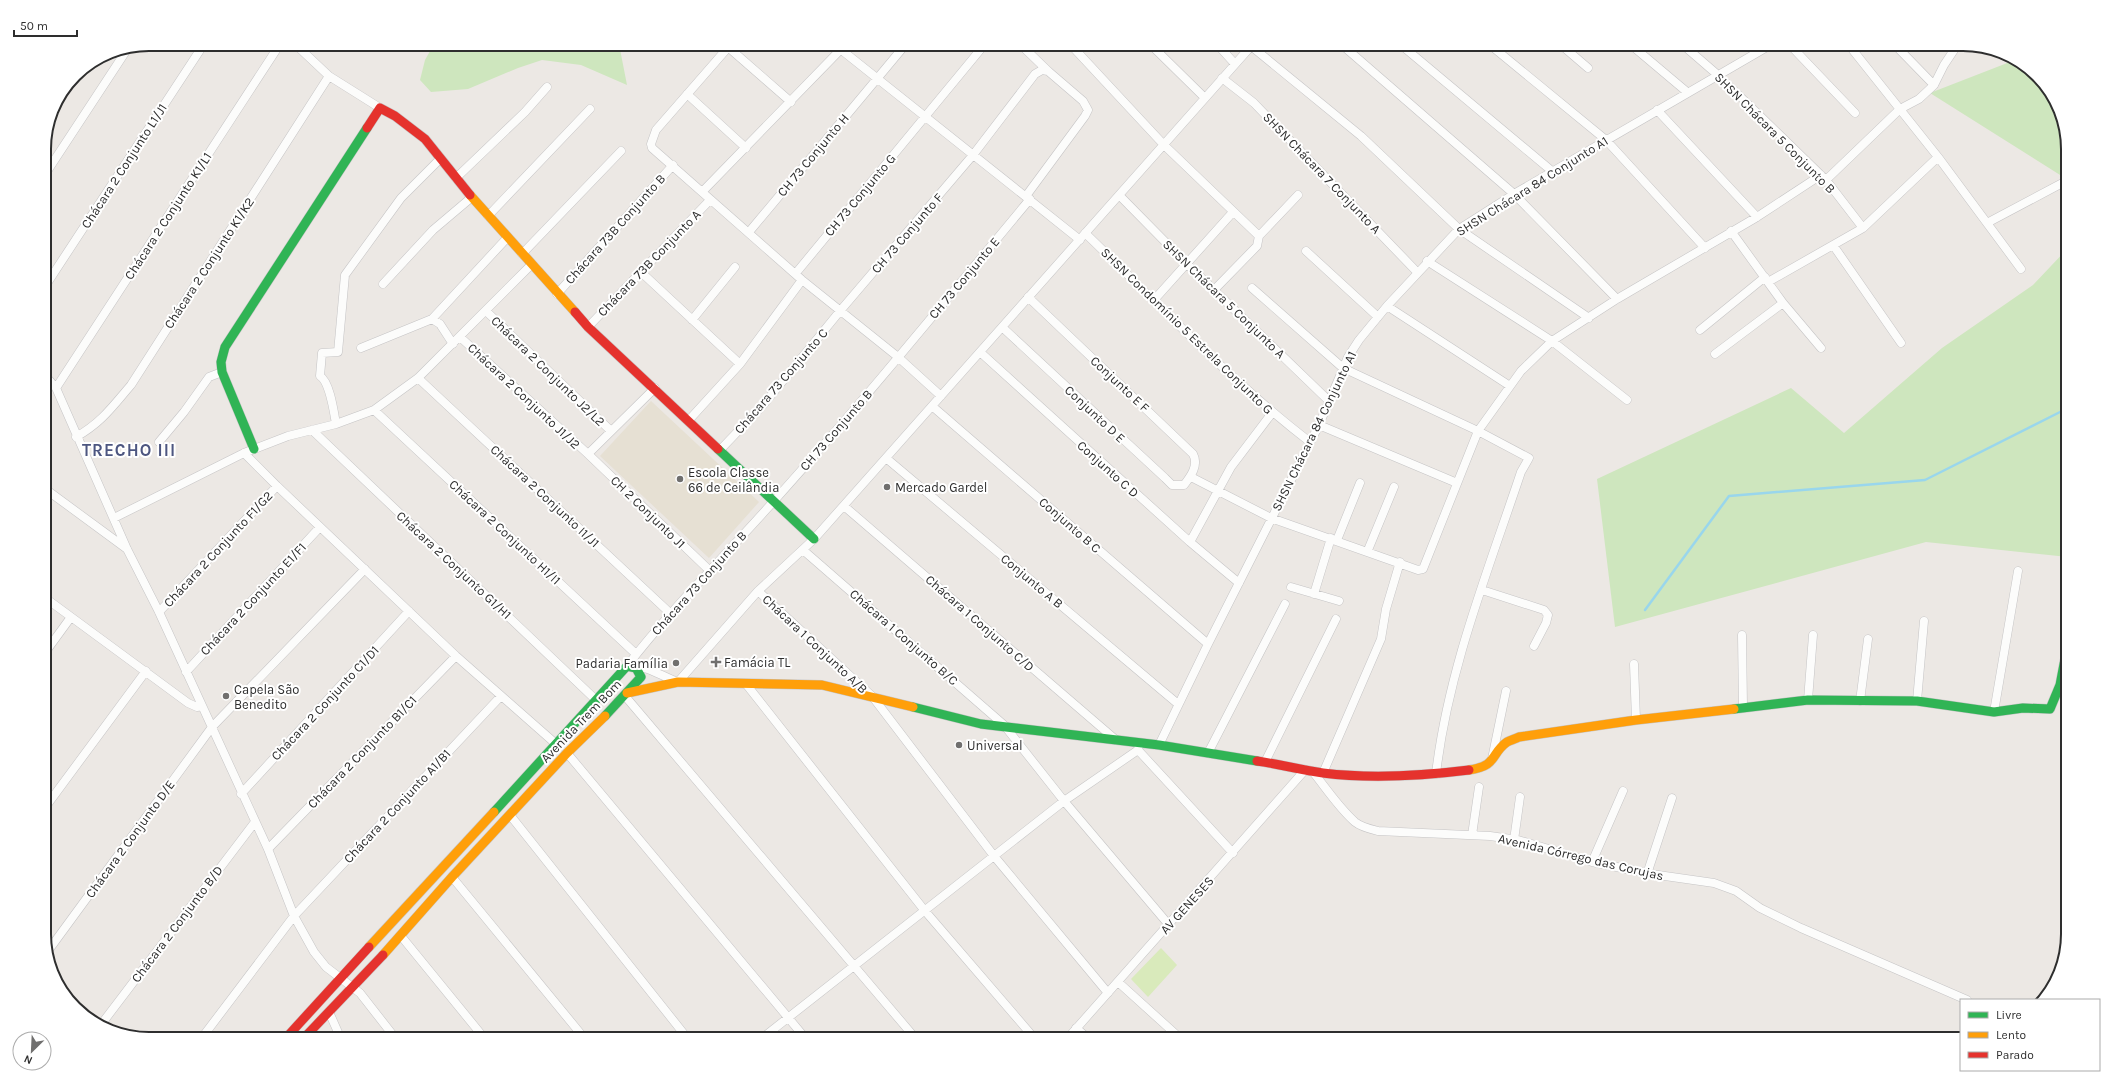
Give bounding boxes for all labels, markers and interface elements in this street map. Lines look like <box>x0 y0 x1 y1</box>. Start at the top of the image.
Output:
scale bar <box>14 12 77 38</box>
text: 50 m <box>20 19 48 33</box>
street label: SHSN Chácara 5 Conjunto B <box>1712 70 1838 196</box>
street label: Chácara 2 Conjunto L1/J1 <box>78 101 170 231</box>
street label: SHSN Chácara 7 Conjunto A <box>1260 109 1384 237</box>
street label: CH 73 Conjunto H <box>774 111 852 199</box>
street label: SHSN Chácara 84 Conjunto A1 <box>1453 133 1611 239</box>
street label: Chácara 2 Conjunto K1/L1 <box>121 150 215 282</box>
street label: CH 73 Conjunto G <box>821 151 899 239</box>
street label: Chácara 73B Conjunto B <box>562 171 668 287</box>
street label: CH 73 Conjunto F <box>868 190 946 276</box>
street label: Chácara 2 Conjunto K1/K2 <box>161 195 257 331</box>
street label: Chácara 73B Conjunto A <box>594 206 704 319</box>
street label: CH 73 Conjunto E <box>926 234 1002 322</box>
street label: SHSN Chácara 5 Conjunto A <box>1160 237 1289 362</box>
street label: SHSN Condomínio 5 Estrela Conjunto G <box>1098 245 1276 417</box>
street label: Chácara 2 Conjunto J2/L2 <box>488 313 608 429</box>
street label: Chácara 73 Conjunto C <box>731 325 831 437</box>
street label: Chácara 2 Conjunto J1/J2 <box>465 340 583 452</box>
street label: SHSN Chácara 84 Conjunto A1 <box>1269 349 1359 513</box>
street label: Conjunto E F <box>1087 353 1153 415</box>
street label: Conjunto D E <box>1062 382 1128 446</box>
street label: CH 73 Conjunto B <box>797 386 875 474</box>
street label: Conjunto C D <box>1074 438 1142 500</box>
district label: TRECHO III <box>82 440 176 460</box>
street label: Chácara 2 Conjunto I1/J1 <box>487 442 603 550</box>
place label: Escola Classe 66 de Ceilândia <box>688 465 779 495</box>
street label: CH 2 Conjunto J1 <box>608 473 688 551</box>
marker: Escola Classe 66 de Ceilândia <box>675 474 685 484</box>
street label: Chácara 2 Conjunto H1/I1 <box>446 476 564 588</box>
place label: Mercado Gardel <box>895 480 987 495</box>
marker: Mercado Gardel <box>882 482 892 492</box>
street label: Chácara 2 Conjunto F1/G2 <box>160 488 276 610</box>
street label: Conjunto B C <box>1036 494 1104 556</box>
street label: Chácara 2 Conjunto G1/H1 <box>393 508 515 622</box>
street label: Chácara 73 Conjunto B <box>648 528 750 638</box>
street label: Chácara 2 Conjunto E1/F1 <box>197 540 309 658</box>
street label: Conjunto A B <box>998 551 1066 611</box>
street label: Chácara 1 Conjunto C/D <box>923 572 1037 674</box>
street label: Chácara 1 Conjunto B/C <box>847 586 961 688</box>
street label: Chácara 1 Conjunto A/B <box>759 591 871 697</box>
street label: Chácara 2 Conjunto C1/D1 <box>268 643 382 763</box>
place label: Famácia TL <box>724 655 790 670</box>
place label: Padaria Família <box>576 656 668 671</box>
marker: Famácia TL <box>711 657 721 667</box>
marker: Padaria Família <box>671 658 681 668</box>
street label: Avenida Trem Bom <box>538 676 624 766</box>
place label: Capela São Benedito <box>234 682 299 712</box>
marker: Capela São Benedito <box>221 691 231 701</box>
street label: Chácara 2 Conjunto B1/C1 <box>304 693 420 811</box>
place label: Universal <box>967 738 1023 753</box>
marker: Universal <box>954 740 964 750</box>
street label: Chácara 2 Conjunto A1/B1 <box>340 746 454 866</box>
street label: Chácara 2 Conjunto D/E <box>82 777 178 901</box>
street label: Avenida Córrego das Corujas <box>1497 831 1665 883</box>
street label: Chácara 2 Conjunto B/D <box>128 863 226 985</box>
street label: AV GENESES <box>1157 873 1217 937</box>
legend <box>1960 999 2100 1071</box>
text: Livre <box>1996 1008 2022 1022</box>
text: Lento <box>1996 1028 2026 1042</box>
north arrow <box>12 1031 52 1071</box>
text: Parado <box>1996 1048 2034 1062</box>
text: N <box>22 1052 34 1067</box>

